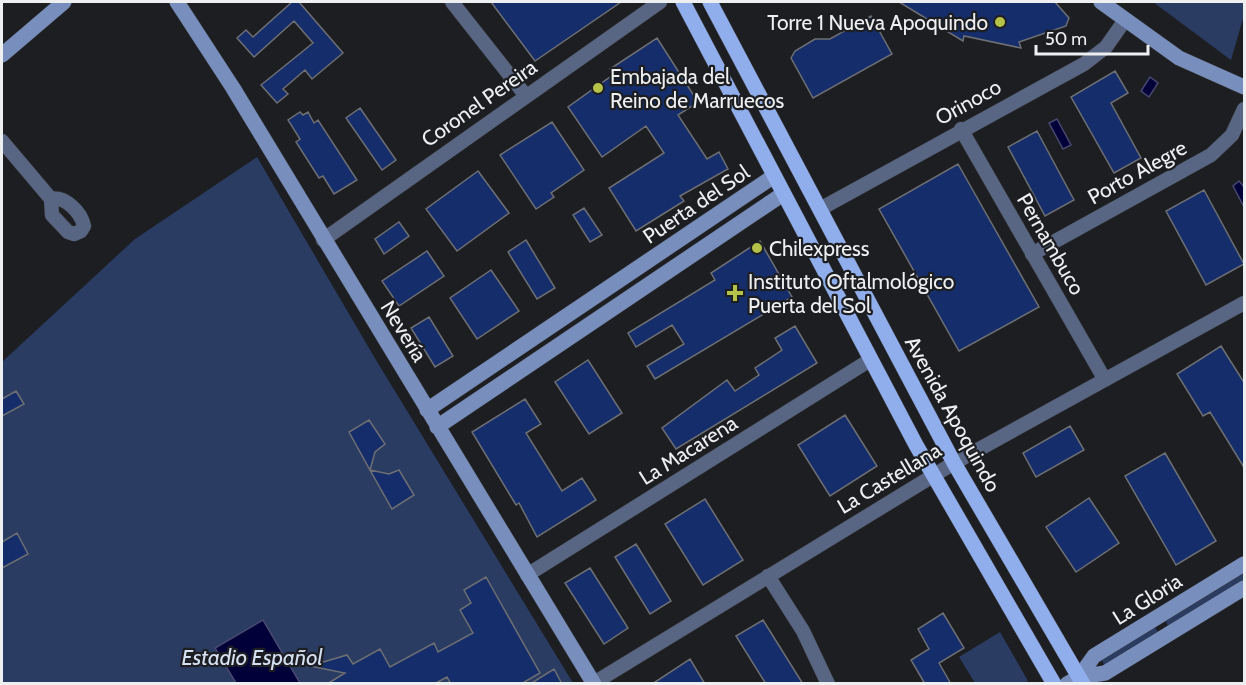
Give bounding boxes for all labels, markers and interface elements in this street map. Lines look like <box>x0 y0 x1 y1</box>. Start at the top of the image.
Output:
place label: Torre 1 Nueva Apoquindo <box>767 10 988 35</box>
marker: Torre 1 Nueva Apoquindo <box>993 15 1007 29</box>
scale bar <box>1036 18 1148 56</box>
text: 50 m <box>1045 28 1087 50</box>
street label: Coronel Pereira <box>417 54 541 152</box>
place label: Embajada del Reino de Marruecos <box>610 64 785 113</box>
street label: Orinoco <box>931 74 1005 130</box>
marker: Embajada del Reino de Marruecos <box>591 81 605 95</box>
street label: Porto Alegre <box>1083 134 1191 209</box>
street label: Puerta del Sol <box>638 159 754 249</box>
street label: Pernambuco <box>1012 189 1090 299</box>
place label: Chilexpress <box>769 236 870 261</box>
marker: Chilexpress <box>750 241 764 255</box>
place label: Instituto Oftalmológico Puerta del Sol <box>748 269 954 318</box>
marker: Instituto Oftalmológico Puerta del Sol <box>726 284 744 302</box>
street label: Nevería <box>376 296 432 366</box>
street label: Avenida Apoquindo <box>900 332 1006 496</box>
street label: La Macarena <box>634 410 742 490</box>
street label: La Castellana <box>833 437 945 519</box>
street label: La Gloria <box>1108 568 1186 630</box>
water label: Estadio Español <box>181 644 323 671</box>

